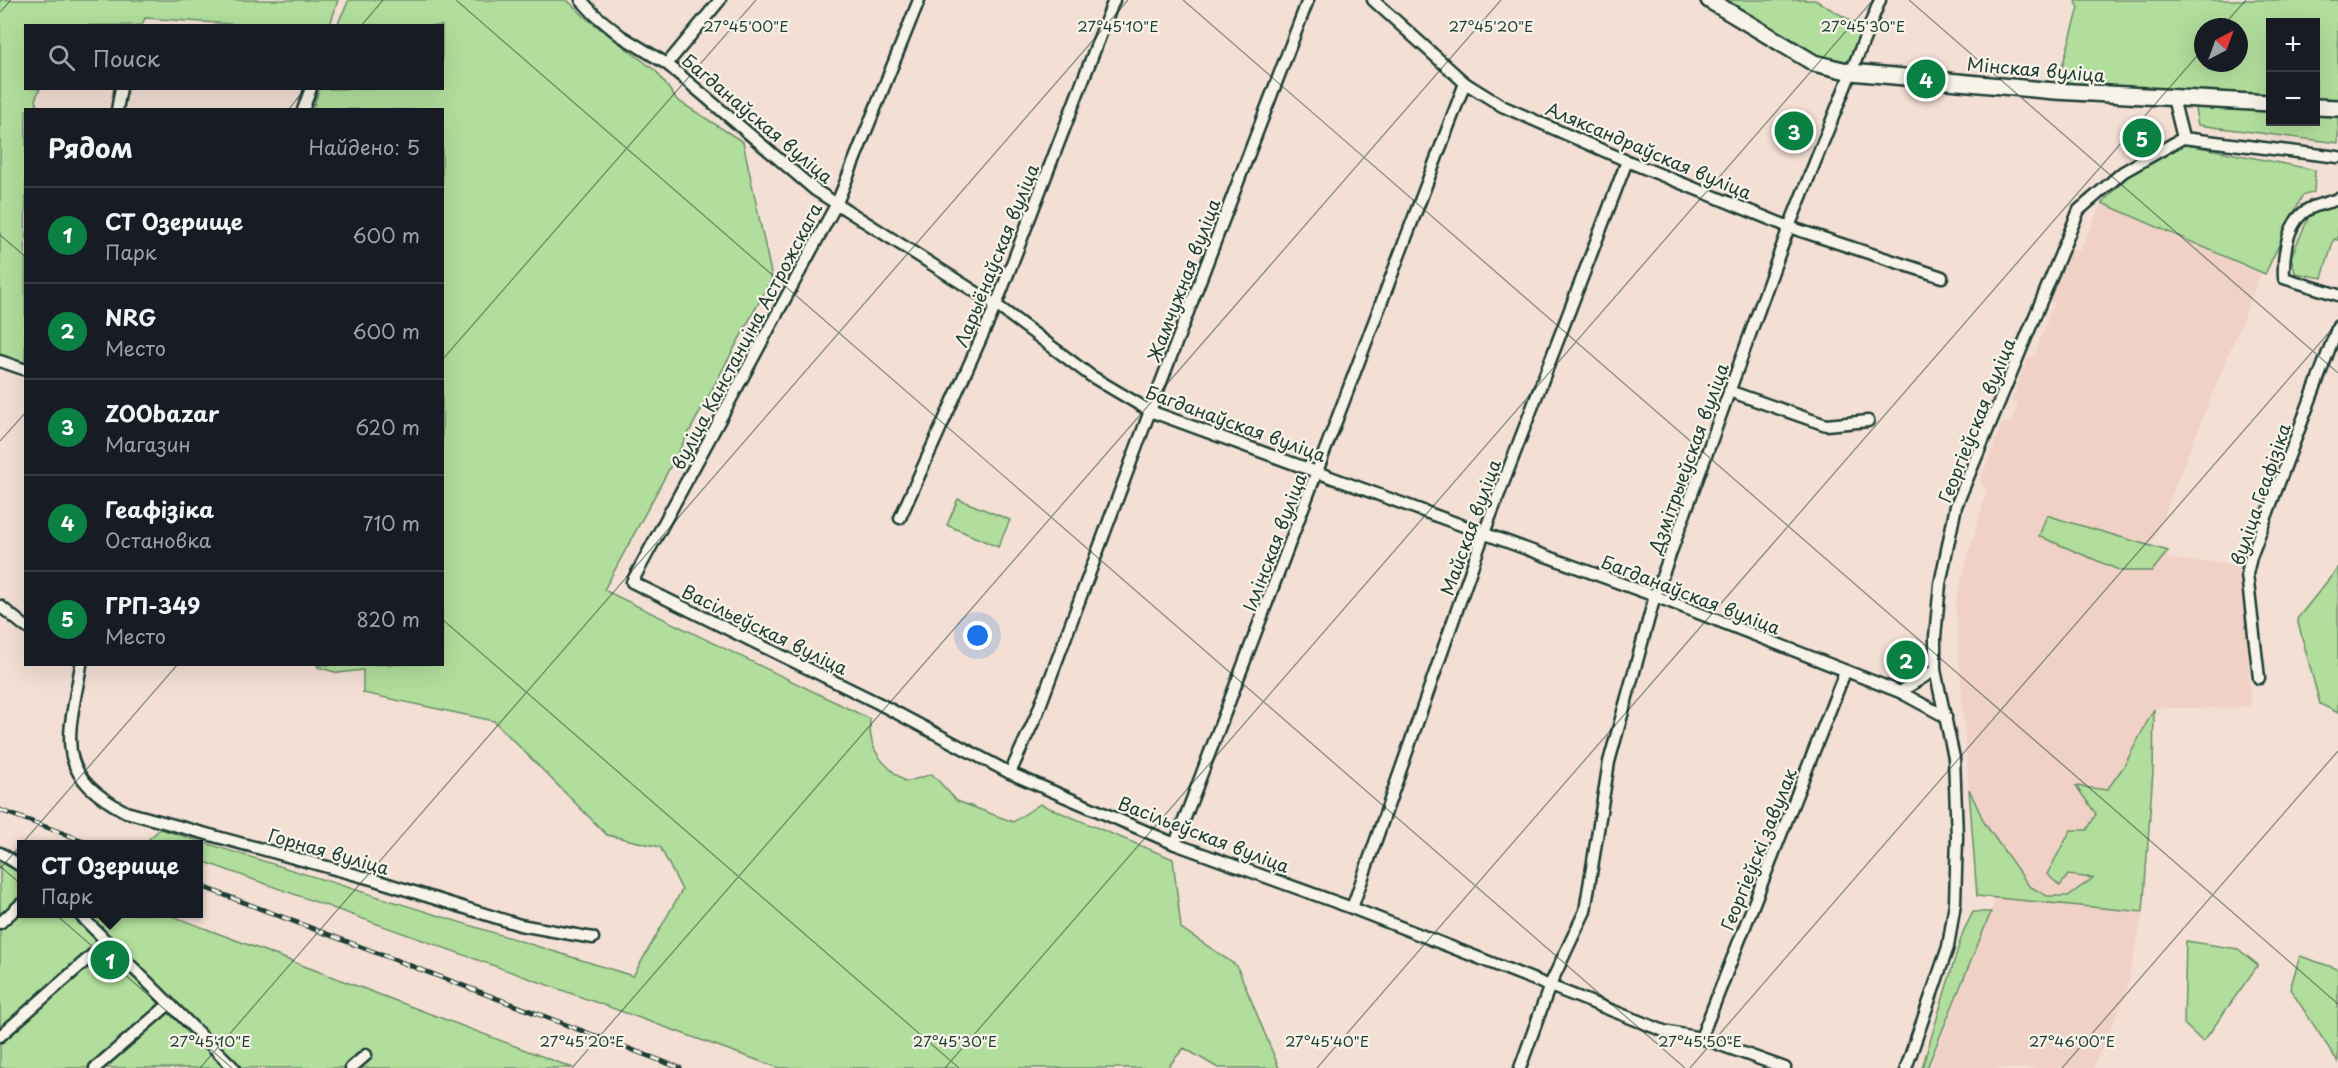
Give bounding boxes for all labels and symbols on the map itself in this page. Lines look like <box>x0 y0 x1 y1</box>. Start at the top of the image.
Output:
text: 27°45'00"E <box>703 14 789 37</box>
text: 27°45'10"E <box>1077 14 1159 37</box>
text: 27°45'20"E <box>1448 14 1534 37</box>
text: 27°45'30"E <box>1821 14 1905 37</box>
north arrow <box>2194 18 2248 72</box>
street label: Багданаўская вуліца <box>676 46 840 190</box>
street label: Мінская вуліца <box>1966 50 2106 88</box>
pin: 4 <box>1906 56 1946 101</box>
street label: Аляксандраўская вуліца <box>1542 94 1756 206</box>
pin: 3 <box>1774 108 1814 154</box>
pin: 5 <box>2122 116 2162 160</box>
street label: Ларыёнаўская вуліца <box>947 159 1045 351</box>
street label: Жамчужная вуліца <box>1139 194 1227 366</box>
street label: вуліца Канстанціна Астрожскага <box>664 197 828 474</box>
street label: Георгіеўская вуліца <box>1931 334 2021 506</box>
street label: Дзмітрыеўская вуліца <box>1641 359 1735 558</box>
street label: Багданаўская вуліца <box>1142 378 1330 468</box>
street label: вуліца Геафізіка <box>2223 419 2297 569</box>
street label: Майская вуліца <box>1433 455 1507 599</box>
street label: Іллінская вуліца <box>1235 469 1313 615</box>
street label: Багданаўская вуліца <box>1597 547 1785 641</box>
street label: Васільеўская вуліца <box>677 577 853 681</box>
your location <box>963 621 992 650</box>
pin: 2 <box>1886 638 1926 682</box>
street label: Георгіеўскі завулак <box>1713 763 1803 934</box>
street label: Васільеўская вуліца <box>1114 789 1294 879</box>
street label: Горная вуліца <box>265 821 393 881</box>
pin: 1 <box>90 938 130 982</box>
text: 27°45'10"E <box>169 1029 251 1052</box>
text: 27°45'20"E <box>539 1029 625 1052</box>
text: 27°45'30"E <box>913 1029 997 1052</box>
text: 27°45'40"E <box>1285 1029 1369 1052</box>
text: 27°45'50"E <box>1658 1029 1742 1052</box>
text: 27°46'00"E <box>2029 1029 2115 1052</box>

